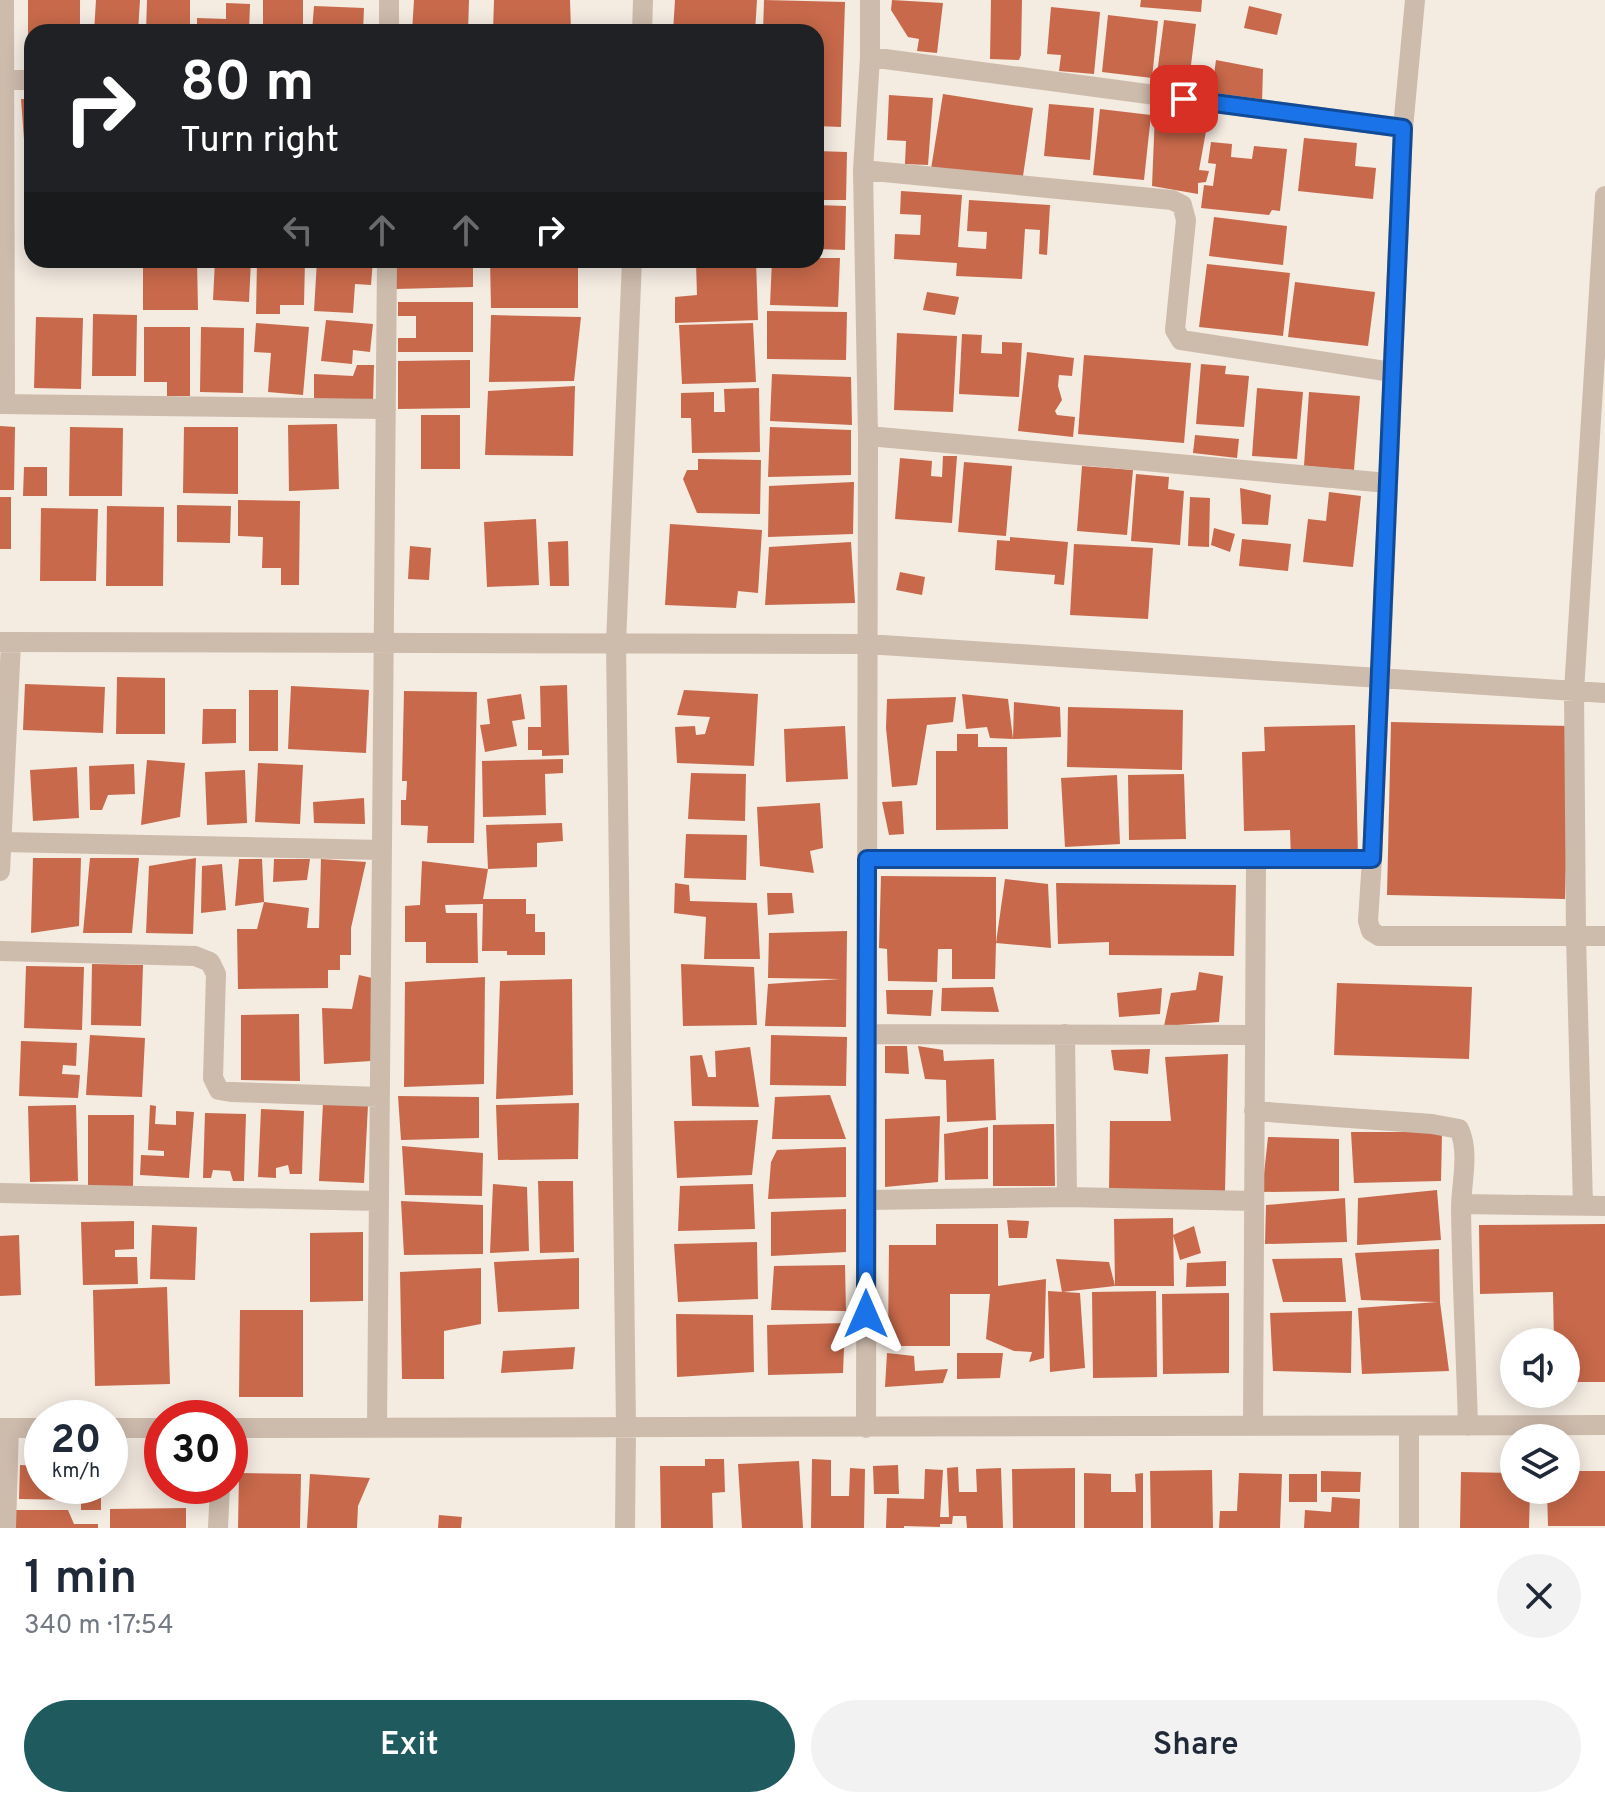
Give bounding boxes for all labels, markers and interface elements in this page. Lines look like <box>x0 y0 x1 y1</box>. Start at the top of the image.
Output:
text: 80 m <box>180 50 314 120</box>
icon: right <box>48 56 152 160</box>
pin <box>1150 65 1218 133</box>
icon: arrive <box>1162 77 1206 121</box>
text: Turn right <box>180 119 339 165</box>
icon: left <box>276 208 320 252</box>
icon: ahead <box>360 208 404 252</box>
icon: ahead <box>444 208 488 252</box>
icon: right <box>528 208 572 252</box>
position arrow <box>824 1272 908 1356</box>
map controls <box>1500 1328 1580 1504</box>
button: sound <box>1500 1328 1580 1408</box>
speed limit sign: 30 <box>144 1400 248 1504</box>
text: 20 <box>51 1417 101 1467</box>
button: layers <box>1500 1424 1580 1504</box>
text: km/h <box>52 1459 100 1485</box>
text: 1 min <box>24 1550 137 1610</box>
button: close <box>1497 1554 1581 1638</box>
text: 340 m · 17:54 <box>24 1610 174 1643</box>
button: Exit <box>24 1700 795 1792</box>
button: Share <box>811 1700 1581 1792</box>

